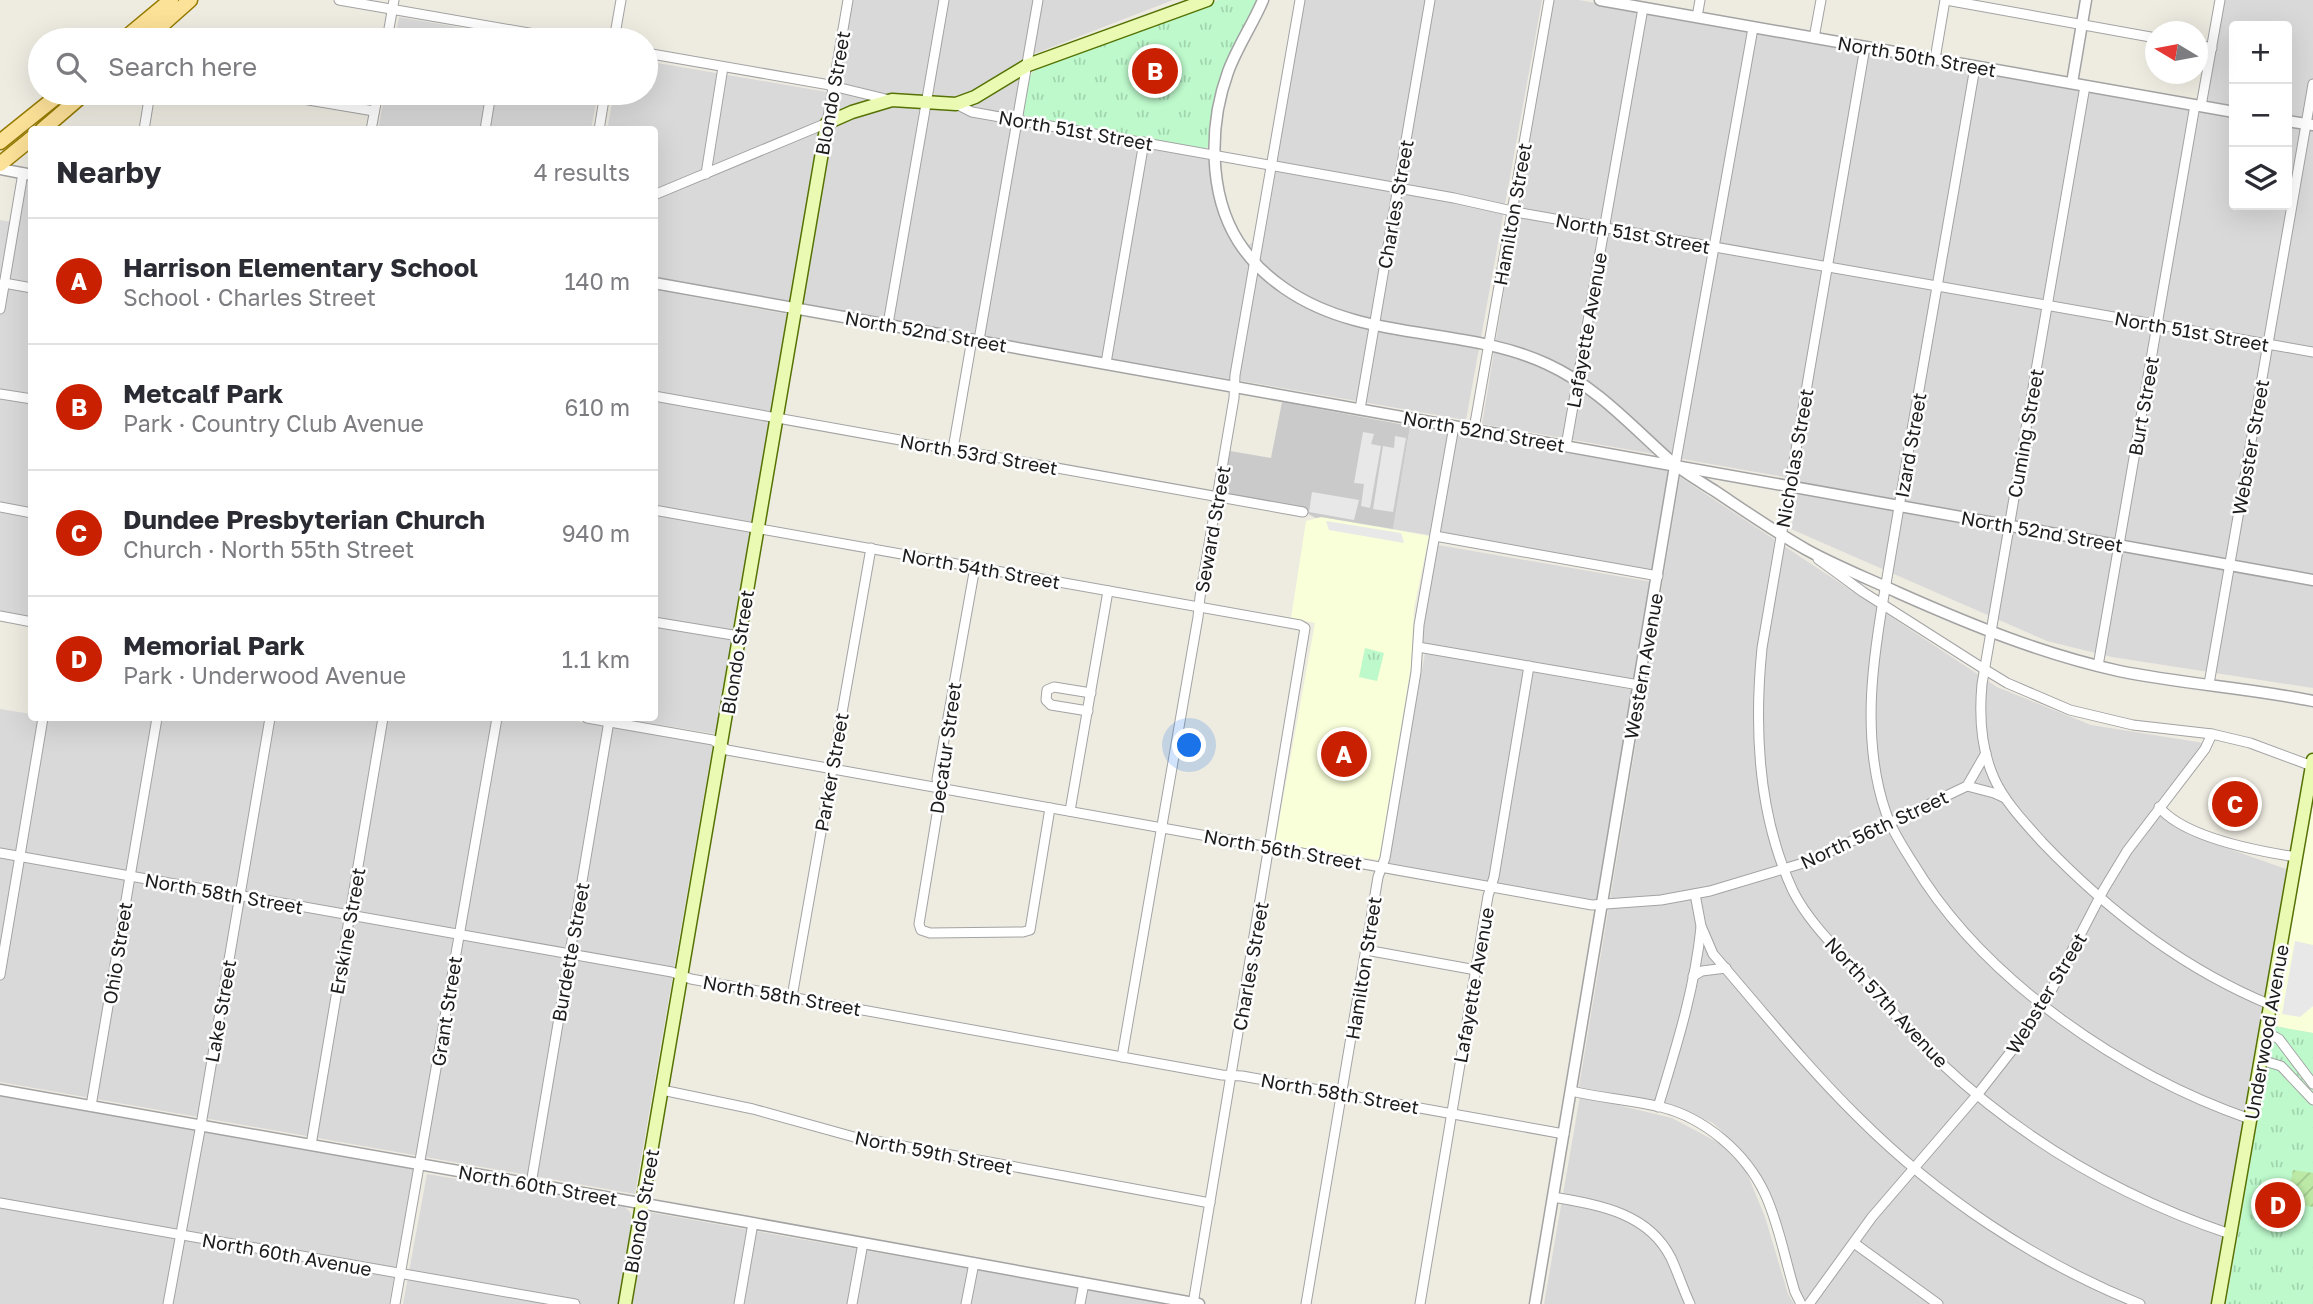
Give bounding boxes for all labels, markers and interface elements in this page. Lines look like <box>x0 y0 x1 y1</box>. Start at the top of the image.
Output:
north arrow <box>2145 21 2208 84</box>
map controls <box>2229 21 2292 210</box>
button: + <box>2229 21 2292 84</box>
search box <box>28 28 658 105</box>
street label: Blondo Street <box>810 29 854 157</box>
street label: North 50th Street <box>1836 31 1998 81</box>
pin: B <box>1132 45 1178 97</box>
icon: search <box>52 48 90 86</box>
text: Search here <box>108 51 257 82</box>
button: − <box>2229 84 2292 147</box>
street label: North 51st Street <box>997 105 1155 155</box>
street label: Charles Street <box>1372 138 1418 270</box>
street label: Hamilton Street <box>1488 141 1536 287</box>
button: layers <box>2229 147 2292 210</box>
text: Nearby <box>56 154 161 190</box>
text: 4 results <box>534 158 630 186</box>
street label: North 51st Street <box>1554 208 1712 258</box>
street label: Lafayette Avenue <box>1561 250 1611 410</box>
text: Harrison Elementary School <box>123 252 478 283</box>
text: A <box>71 267 87 295</box>
text: 140 m <box>564 267 630 295</box>
text: School · Charles Street <box>123 283 376 311</box>
street label: North 52nd Street <box>843 305 1009 357</box>
street label: North 51st Street <box>2113 306 2271 356</box>
street label: Burt Street <box>2123 354 2163 458</box>
street label: Cuming Street <box>2002 367 2048 499</box>
street label: Webster Street <box>2227 377 2273 517</box>
text: Metcalf Park <box>123 378 283 409</box>
street label: Nicholas Street <box>1770 387 1818 529</box>
street label: Izard Street <box>1889 391 1931 499</box>
text: B <box>71 393 87 421</box>
text: 610 m <box>565 393 630 421</box>
street label: North 52nd Street <box>1401 405 1567 457</box>
text: Park · Country Club Avenue <box>123 409 424 437</box>
street label: North 53rd Street <box>898 429 1060 479</box>
street label: Seward Street <box>1190 464 1234 594</box>
text: Dundee Presbyterian Church <box>123 504 485 535</box>
street label: North 52nd Street <box>1959 505 2125 557</box>
text: C <box>71 519 87 547</box>
text: 940 m <box>562 519 630 547</box>
text: Church · North 55th Street <box>123 535 414 563</box>
street label: North 54th Street <box>900 543 1062 593</box>
street label: Blondo Street <box>716 588 758 716</box>
street label: Western Avenue <box>1619 591 1667 741</box>
text: Memorial Park <box>123 630 305 661</box>
text: D <box>71 645 87 673</box>
text: 1.1 km <box>562 645 630 673</box>
text: Park · Underwood Avenue <box>123 661 406 689</box>
street label: Decatur Street <box>924 681 966 815</box>
street label: Parker Street <box>809 711 853 833</box>
your location <box>1172 728 1206 762</box>
pin: A <box>1321 728 1367 780</box>
pin: C <box>2212 778 2258 830</box>
street label: North 56th Street <box>1796 785 1952 873</box>
street label: North 56th Street <box>1202 824 1364 874</box>
street label: Erskine Street <box>325 866 369 996</box>
street label: North 58th Street <box>143 868 305 918</box>
street label: Burdette Street <box>546 880 594 1024</box>
street label: Hamilton Street <box>1340 895 1386 1041</box>
street label: Ohio Street <box>98 900 136 1006</box>
street label: Charles Street <box>1227 900 1273 1032</box>
street label: Lafayette Avenue <box>1448 905 1498 1065</box>
street label: Webster Street <box>2001 928 2091 1058</box>
street label: North 57th Avenue <box>1821 932 1953 1072</box>
street label: Underwood Avenue <box>2239 943 2293 1121</box>
street label: Grant Street <box>426 954 466 1068</box>
street label: Lake Street <box>200 958 240 1064</box>
street label: North 58th Street <box>701 970 863 1020</box>
street label: North 58th Street <box>1259 1068 1421 1118</box>
street label: North 59th Street <box>853 1125 1015 1179</box>
street label: Blondo Street <box>619 1147 663 1275</box>
street label: North 60th Street <box>457 1160 619 1210</box>
pin: D <box>2255 1179 2301 1231</box>
street label: North 60th Avenue <box>200 1228 374 1280</box>

